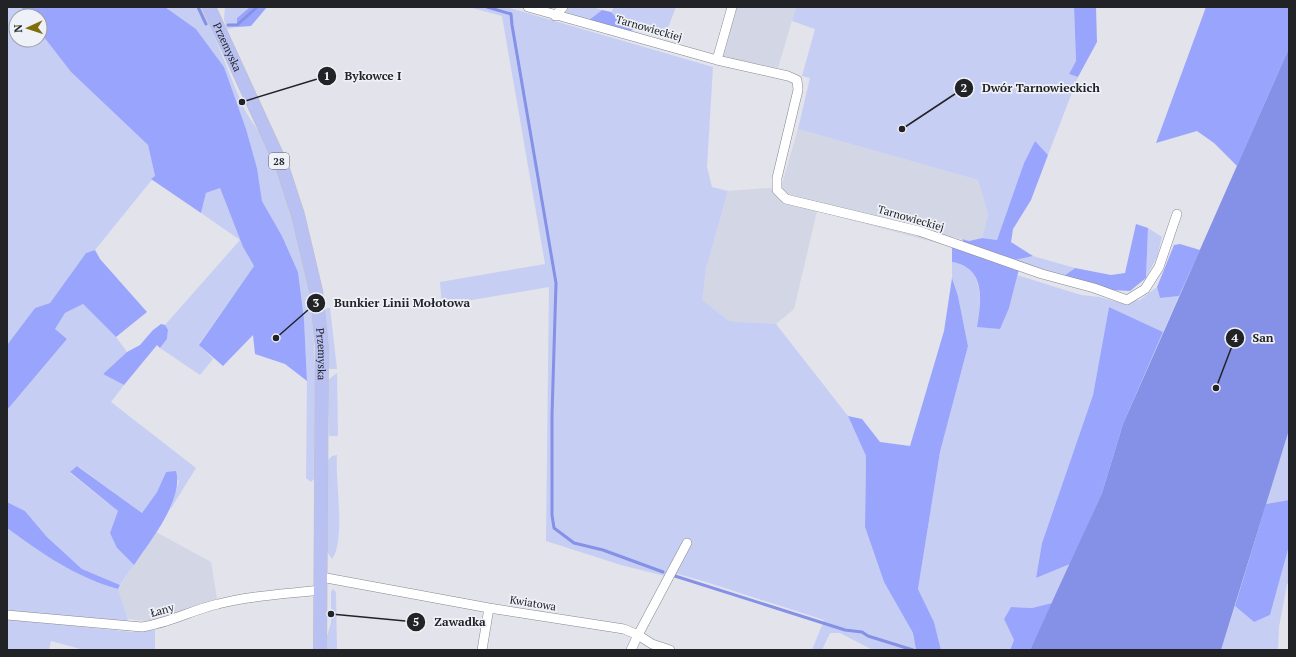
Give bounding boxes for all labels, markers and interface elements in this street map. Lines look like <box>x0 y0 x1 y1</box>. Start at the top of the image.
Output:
north arrow <box>8 8 48 48</box>
street label: Tarnowieckiej <box>614 12 684 44</box>
street label: Przemyska <box>210 20 245 74</box>
text: N <box>11 23 25 33</box>
callout: Bykowce I <box>317 64 410 88</box>
text: 1 <box>324 68 330 83</box>
text: Bykowce I <box>345 68 402 83</box>
callout: Dwór Tarnowieckich <box>954 76 1108 100</box>
text: 2 <box>961 80 968 95</box>
text: Dwór Tarnowieckich <box>982 80 1100 95</box>
road number: 28 <box>269 153 289 169</box>
street label: Tarnowieckiej <box>876 202 946 234</box>
callout: Bunkier Linii Mołotowa <box>306 291 478 315</box>
text: 3 <box>313 295 320 310</box>
text: Bunkier Linii Mołotowa <box>334 295 470 310</box>
callout: San <box>1225 326 1282 350</box>
street label: Przemyska <box>313 327 329 381</box>
text: 4 <box>1232 330 1239 345</box>
text: San <box>1252 330 1274 345</box>
street label: Kwiatowa <box>509 592 558 614</box>
street label: Łany <box>149 600 176 620</box>
callout: Zawadka <box>406 610 493 634</box>
text: 5 <box>413 614 419 629</box>
text: Zawadka <box>434 614 486 629</box>

